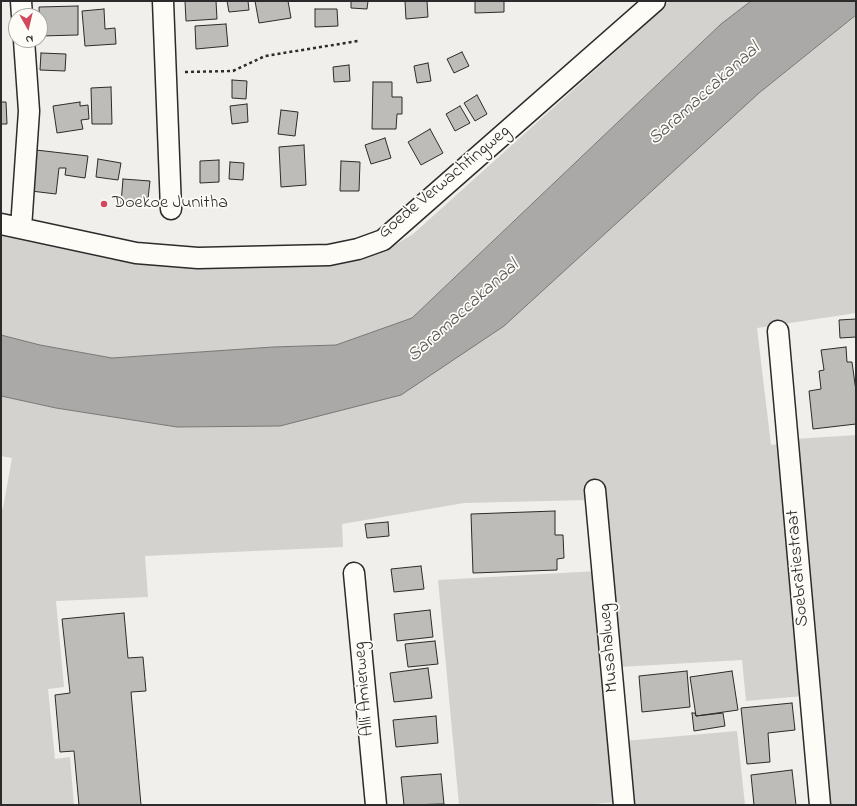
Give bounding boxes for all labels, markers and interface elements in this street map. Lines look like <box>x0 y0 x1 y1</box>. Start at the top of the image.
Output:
north arrow <box>8 8 48 48</box>
text: N <box>25 30 34 47</box>
water label: Saramaccakanaal <box>644 39 766 151</box>
street label: Goede Verwachtingweg <box>375 121 515 245</box>
place label: Doekoe Junitha <box>112 193 228 215</box>
marker: Doekoe Junitha <box>99 199 109 209</box>
water label: Saramaccakanaal <box>403 256 525 368</box>
street label: Soebratiestraat <box>783 509 815 627</box>
street label: Musahalweg <box>595 603 625 693</box>
street label: Alli Amierweg <box>350 641 380 737</box>

